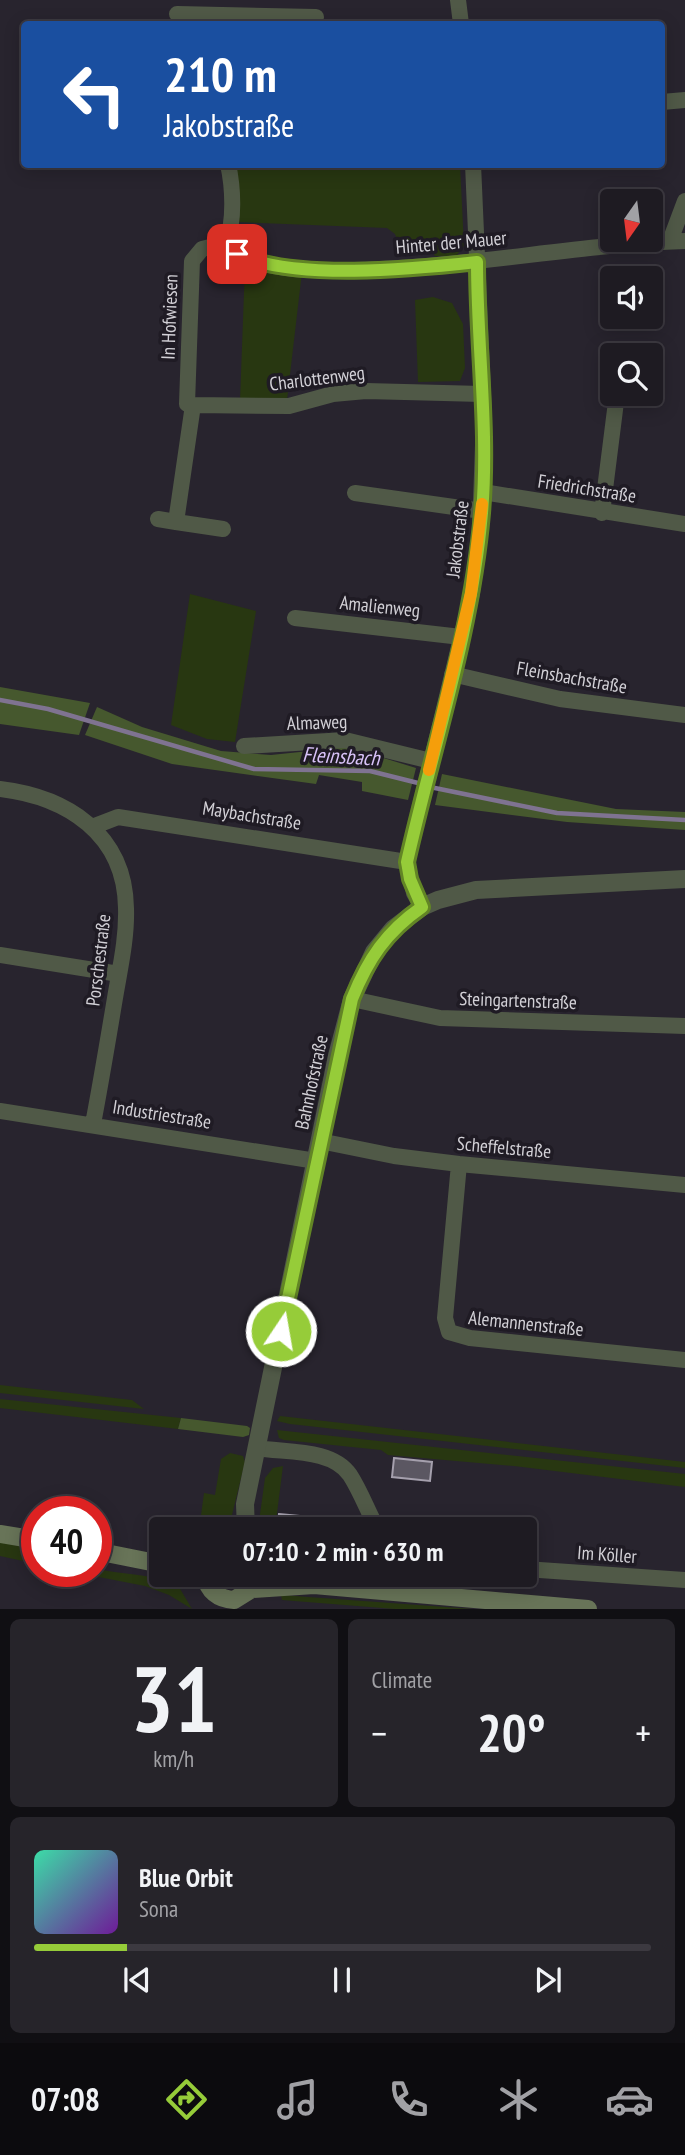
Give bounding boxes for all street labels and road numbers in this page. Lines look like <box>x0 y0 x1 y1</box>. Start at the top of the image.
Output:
street label: Hinter der Mauer <box>395 225 508 259</box>
street label: In Hofwiesen <box>156 274 182 360</box>
street label: Charlottenweg <box>268 360 366 396</box>
street label: Friedrichstraße <box>536 468 638 508</box>
street label: Jakobstraße <box>440 499 474 580</box>
street label: Amalienweg <box>339 590 421 622</box>
street label: Fleinsbachstraße <box>515 655 629 699</box>
street label: Almaweg <box>286 709 348 735</box>
street label: Maybachstraße <box>201 795 303 835</box>
street label: Porschestraße <box>80 913 116 1007</box>
street label: Steingartenstraße <box>459 986 577 1014</box>
street label: Bahnhofstraße <box>289 1032 333 1131</box>
street label: Industriestraße <box>111 1094 213 1134</box>
street label: Scheffelstraße <box>456 1131 552 1163</box>
street label: Alemannenstraße <box>467 1305 585 1341</box>
street label: Im Köller <box>576 1540 638 1568</box>

